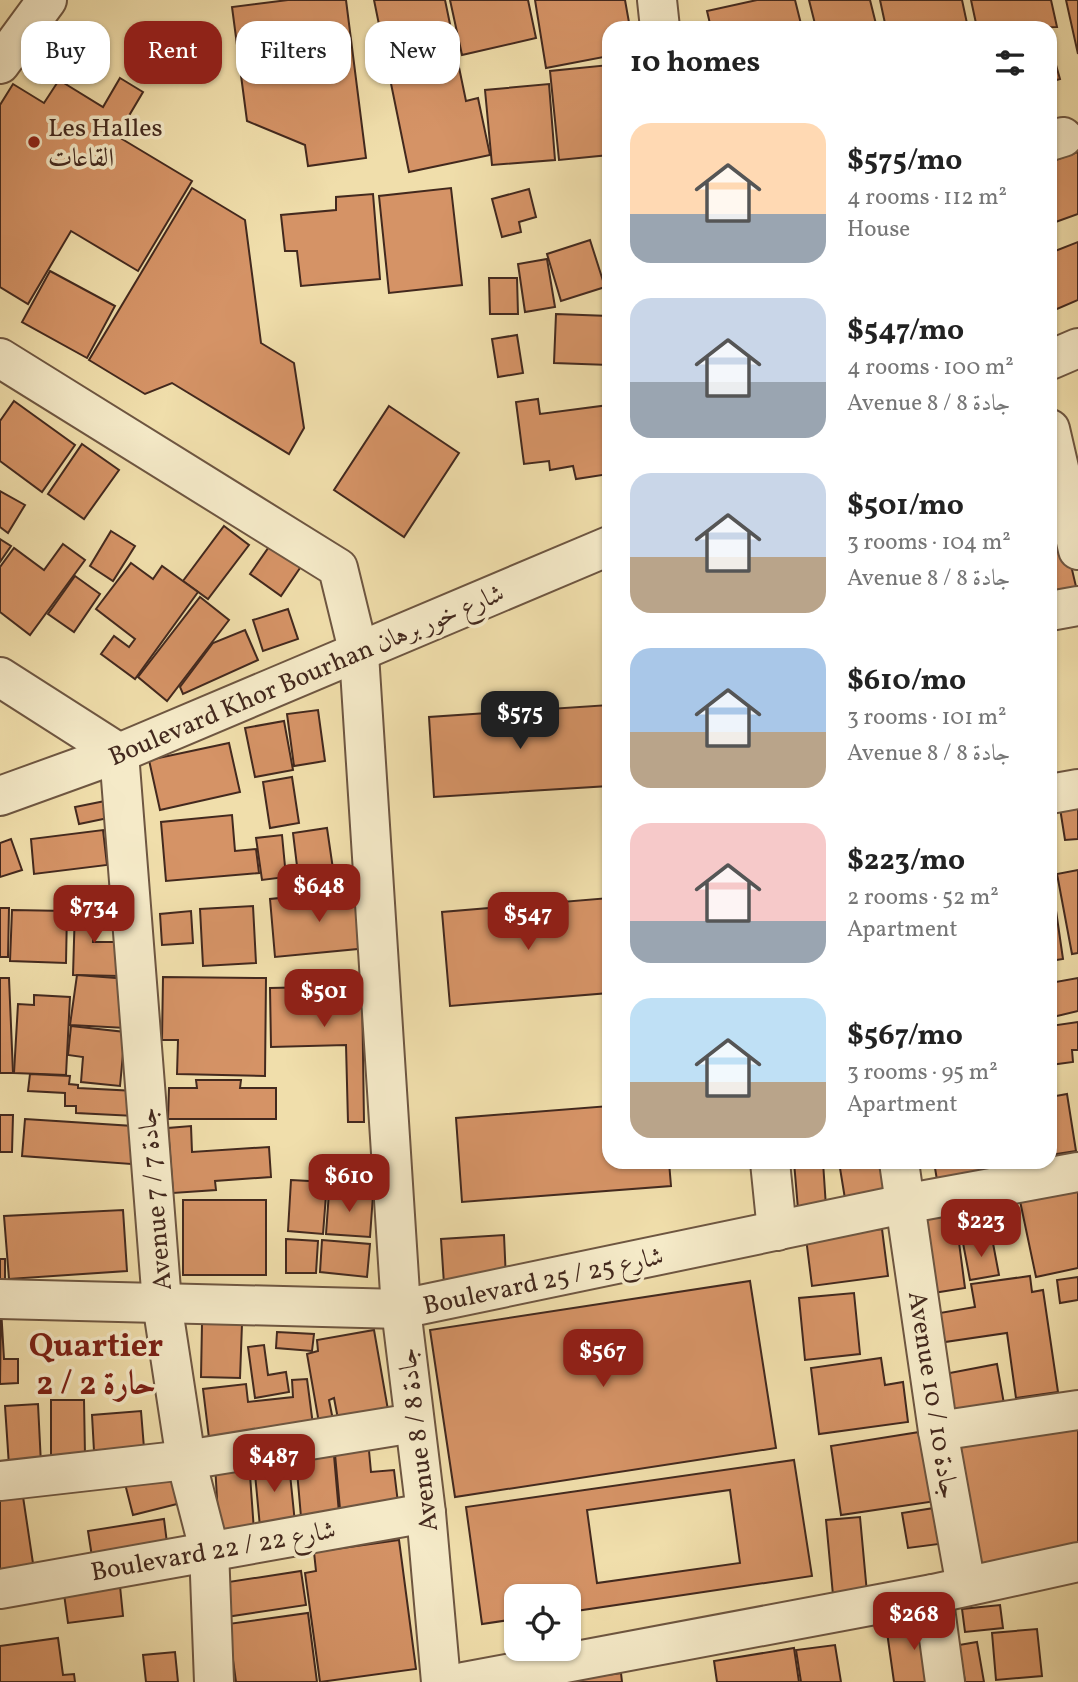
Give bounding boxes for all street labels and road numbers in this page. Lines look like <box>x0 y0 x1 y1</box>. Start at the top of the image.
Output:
street label: Boulevard Khor Bourhan شارع خور برهان <box>103 576 511 778</box>
street label: Avenue 7 / جادة 7 <box>130 1106 182 1292</box>
street label: Boulevard 25 / شارع 25 <box>420 1239 667 1327</box>
street label: Avenue 10 / جادة 10 <box>898 1289 966 1502</box>
street label: Avenue 8 / جادة 8 <box>390 1346 448 1534</box>
street label: Boulevard 22 / شارع 22 <box>88 1513 339 1593</box>

